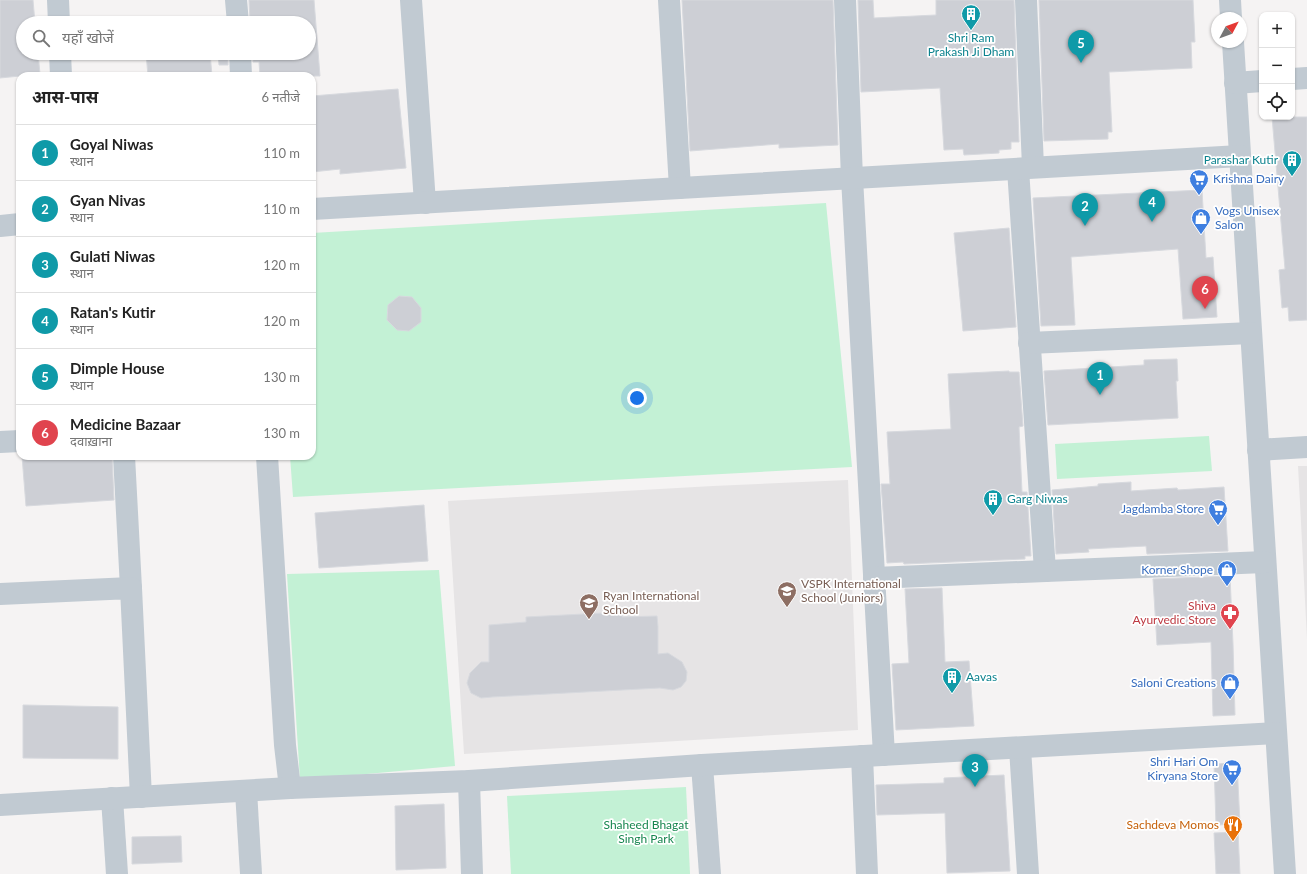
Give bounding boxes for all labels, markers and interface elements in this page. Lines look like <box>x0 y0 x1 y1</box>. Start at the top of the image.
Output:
building icon: Shri Ram Prakash Ji Dham <box>960 3 982 31</box>
north arrow <box>1211 12 1247 48</box>
map controls <box>1259 12 1295 120</box>
button: + <box>1259 12 1295 48</box>
search box <box>16 16 316 60</box>
icon: search <box>30 27 52 49</box>
text: यहाँ खोजें <box>62 28 114 46</box>
place label: Shri Ram Prakash Ji Dham <box>928 30 1014 59</box>
pin: 5 <box>1068 30 1094 63</box>
button: − <box>1259 48 1295 84</box>
button: locate <box>1259 84 1295 120</box>
text: आस-पास <box>32 86 98 107</box>
text: 6 नतीजे <box>261 89 300 105</box>
text: Goyal Niwas <box>70 135 153 153</box>
text: 1 <box>41 145 49 161</box>
text: 110 m <box>263 145 300 161</box>
building icon: Parashar Kutir <box>1281 149 1303 177</box>
place label: Parashar Kutir <box>1204 152 1279 167</box>
text: स्थान <box>70 153 94 169</box>
supermarket icon: Krishna Dairy <box>1188 168 1210 196</box>
place label: Krishna Dairy <box>1213 171 1285 186</box>
pin: 4 <box>1139 189 1165 222</box>
text: Gyan Nivas <box>70 191 145 209</box>
pin: 2 <box>1072 193 1098 226</box>
text: 2 <box>41 201 49 217</box>
text: 110 m <box>263 201 300 217</box>
place label: Vogs Unisex Salon <box>1215 203 1279 232</box>
shop icon: Vogs Unisex Salon <box>1190 207 1212 235</box>
text: स्थान <box>70 209 94 225</box>
text: Gulati Niwas <box>70 247 155 265</box>
text: 3 <box>41 257 49 273</box>
text: 120 m <box>263 257 300 273</box>
text: स्थान <box>70 265 94 281</box>
pin: 6 <box>1192 276 1218 309</box>
text: Ratan's Kutir <box>70 303 155 321</box>
text: 4 <box>41 313 49 329</box>
text: 120 m <box>263 313 300 329</box>
text: स्थान <box>70 321 94 337</box>
text: Dimple House <box>70 359 165 377</box>
pin: 1 <box>1087 362 1113 395</box>
text: 5 <box>41 369 49 385</box>
text: 130 m <box>263 369 300 385</box>
text: स्थान <box>70 377 94 393</box>
your location <box>627 388 647 408</box>
text: Medicine Bazaar <box>70 415 181 433</box>
text: 6 <box>41 425 49 441</box>
text: 130 m <box>263 425 300 441</box>
text: दवाख़ाना <box>70 433 112 449</box>
building icon: Garg Niwas <box>982 488 1004 516</box>
place label: Garg Niwas <box>1007 491 1068 506</box>
supermarket icon: Jagdamba Store <box>1207 498 1229 526</box>
place label: Jagdamba Store <box>1121 501 1204 516</box>
shop icon: Korner Shope <box>1216 559 1238 587</box>
place label: Korner Shope <box>1141 562 1213 577</box>
place label: VSPK International School (Juniors) <box>801 576 901 605</box>
school or university icon: VSPK International School (Juniors) <box>776 580 798 608</box>
place label: Ryan International School <box>603 588 699 617</box>
school or university icon: Ryan International School <box>578 592 600 620</box>
place label: Shiva Ayurvedic Store <box>1133 598 1216 627</box>
pharmacy icon: Shiva Ayurvedic Store <box>1219 602 1241 630</box>
building icon: Aavas <box>941 666 963 694</box>
place label: Aavas <box>966 669 997 684</box>
shop icon: Saloni Creations <box>1219 672 1241 700</box>
place label: Saloni Creations <box>1131 675 1216 690</box>
pin: 3 <box>962 754 988 787</box>
place label: Shri Hari Om Kiryana Store <box>1147 754 1218 783</box>
supermarket icon: Shri Hari Om Kiryana Store <box>1221 758 1243 786</box>
restaurant icon: Sachdeva Momos <box>1222 814 1244 842</box>
park label: Shaheed Bhagat Singh Park <box>604 817 689 846</box>
place label: Sachdeva Momos <box>1127 817 1219 832</box>

